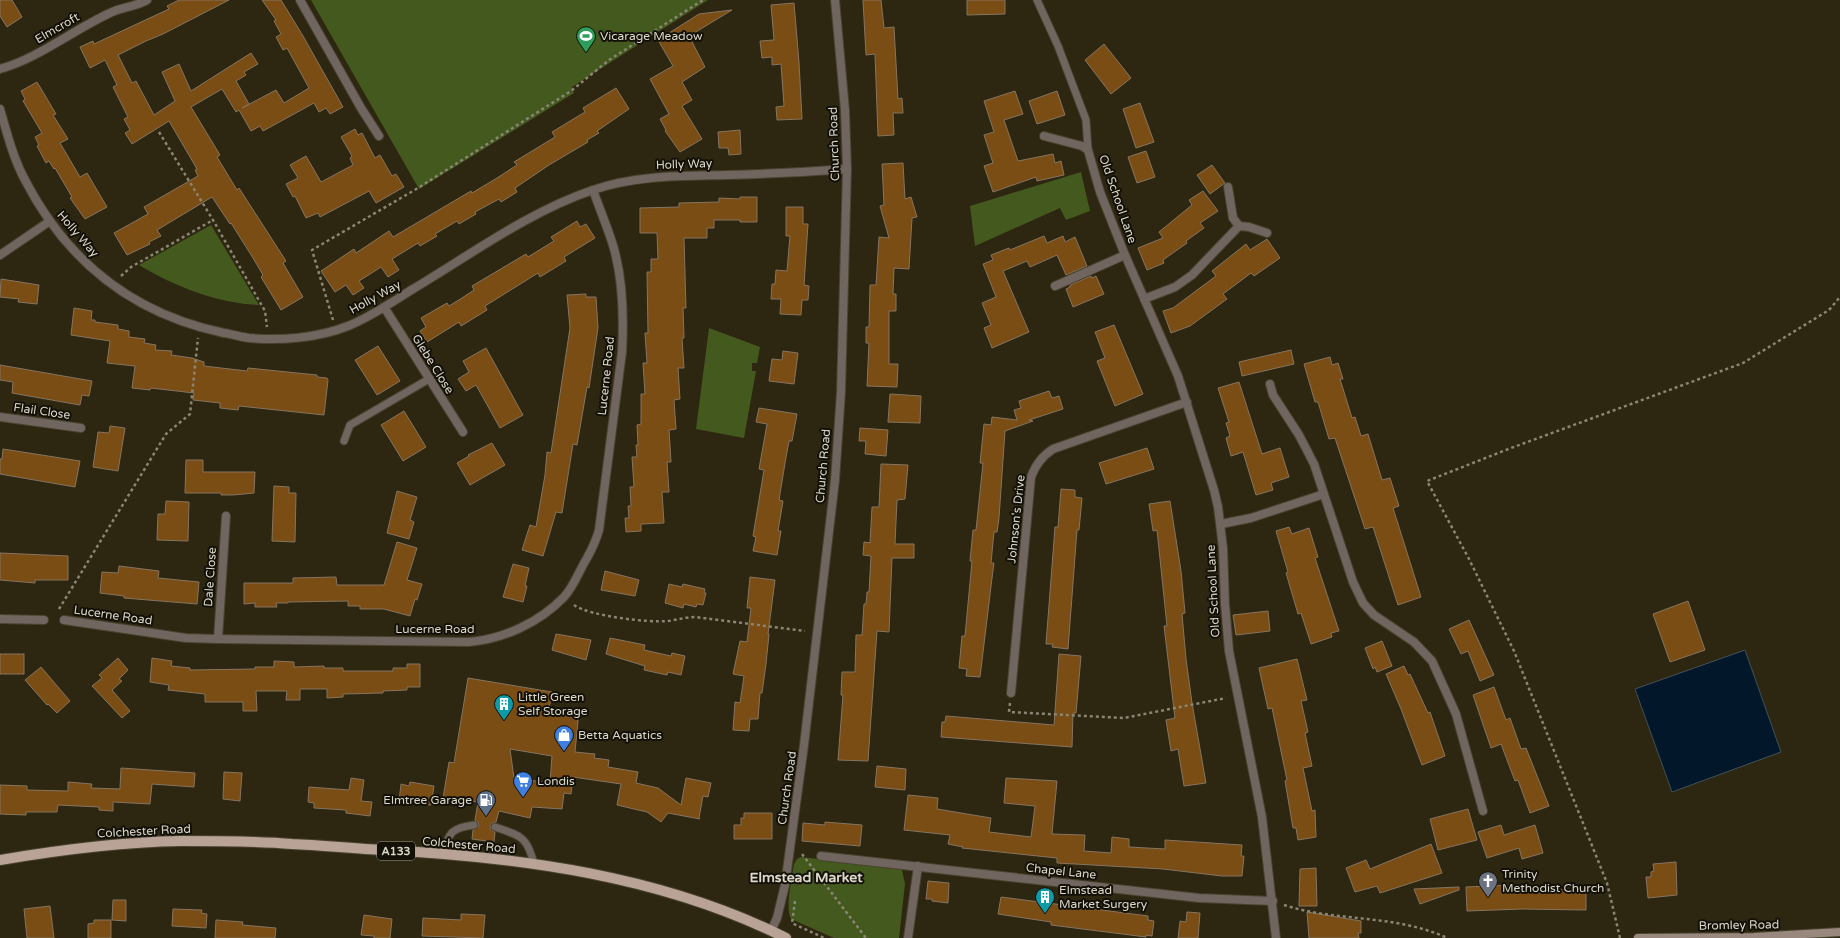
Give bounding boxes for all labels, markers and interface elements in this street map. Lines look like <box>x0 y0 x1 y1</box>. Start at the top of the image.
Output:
street label: Elmcroft <box>32 10 82 46</box>
sports icon: Vicarage Meadow <box>575 25 597 53</box>
place label: Vicarage Meadow <box>600 29 703 43</box>
street label: Church Road <box>826 107 842 181</box>
street label: Old School Lane <box>1096 153 1140 245</box>
street label: Holly Way <box>656 156 713 172</box>
street label: Holly Way <box>54 208 102 260</box>
street label: Holly Way <box>347 277 404 317</box>
street label: Glebe Close <box>409 332 457 397</box>
street label: Lucerne Road <box>595 336 617 416</box>
street label: Flail Close <box>13 400 72 422</box>
street label: Church Road <box>813 428 833 504</box>
street label: Johnson's Drive <box>1004 474 1028 564</box>
street label: Old School Lane <box>1204 544 1222 638</box>
street label: Dale Close <box>201 547 219 607</box>
street label: Lucerne Road <box>73 603 153 627</box>
street label: Lucerne Road <box>395 622 475 636</box>
place label: Little Green Self Storage <box>518 690 588 718</box>
building icon: Little Green Self Storage <box>493 693 515 721</box>
shop icon: Betta Aquatics <box>553 724 575 752</box>
place label: Betta Aquatics <box>578 728 662 742</box>
street label: Church Road <box>775 750 799 826</box>
supermarket icon: Londis <box>512 770 534 798</box>
place label: Londis <box>537 774 575 788</box>
fuel station icon: Elmtree Garage <box>475 789 497 817</box>
place label: Elmtree Garage <box>383 793 472 807</box>
street label: Colchester Road <box>97 822 191 840</box>
street label: Colchester Road <box>422 834 516 856</box>
road number: A133 <box>377 842 415 860</box>
street label: Chapel Lane <box>1025 860 1097 882</box>
place label: Trinity Methodist Church <box>1502 867 1604 895</box>
district label: Elmstead Market <box>750 869 863 886</box>
church icon: Trinity Methodist Church <box>1477 870 1499 898</box>
place label: Elmstead Market Surgery <box>1059 883 1148 911</box>
building icon: Elmstead Market Surgery <box>1034 886 1056 914</box>
street label: Bromley Road <box>1699 917 1779 933</box>

